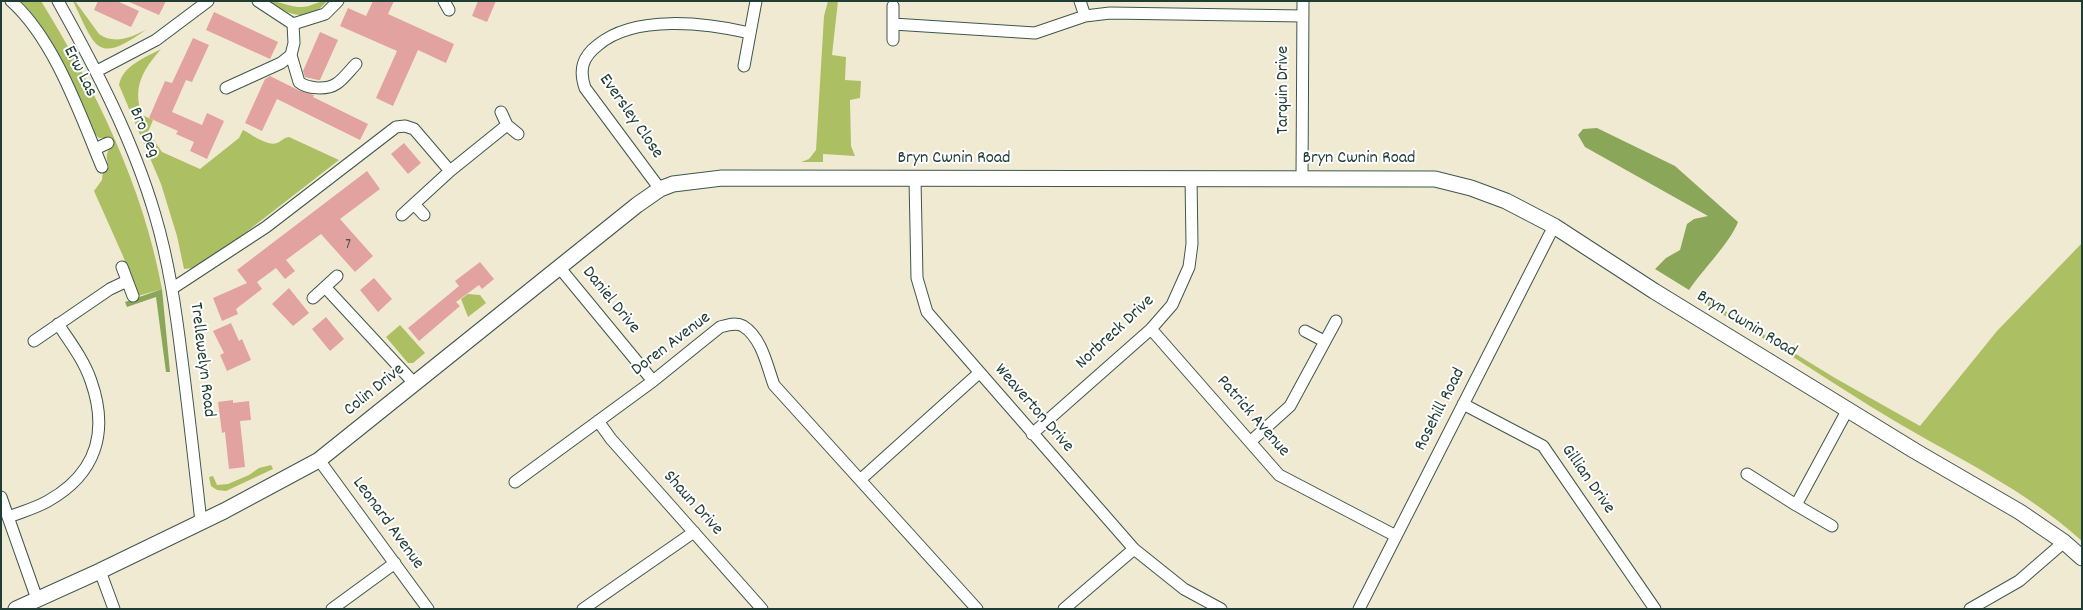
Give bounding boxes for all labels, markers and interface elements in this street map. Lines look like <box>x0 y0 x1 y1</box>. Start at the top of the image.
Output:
street label: Erw Las <box>57 43 101 101</box>
street label: Tarquin Drive <box>1274 46 1296 134</box>
street label: Eversley Close <box>593 71 667 163</box>
street label: Bro Deg <box>123 105 163 161</box>
street label: Bryn Cwnin Road <box>897 149 1011 171</box>
street label: Bryn Cwnin Road <box>1302 149 1416 171</box>
house number: 7 <box>345 237 351 255</box>
street label: Daniel Drive <box>576 263 644 339</box>
street label: Bryn Cwnin Road <box>1692 287 1800 363</box>
street label: Norbreck Drive <box>1072 291 1160 375</box>
street label: Trellewelyn Road <box>183 301 219 419</box>
street label: Doren Avenue <box>628 308 716 382</box>
street label: Colin Drive <box>340 360 410 422</box>
street label: Weaverton Drive <box>989 360 1077 458</box>
street label: Rosehill Road <box>1411 365 1471 455</box>
street label: Patrick Avenue <box>1211 372 1293 462</box>
street label: Gillian Drive <box>1555 441 1619 519</box>
street label: Shaun Drive <box>657 467 727 541</box>
street label: Leonard Avenue <box>346 474 428 574</box>

